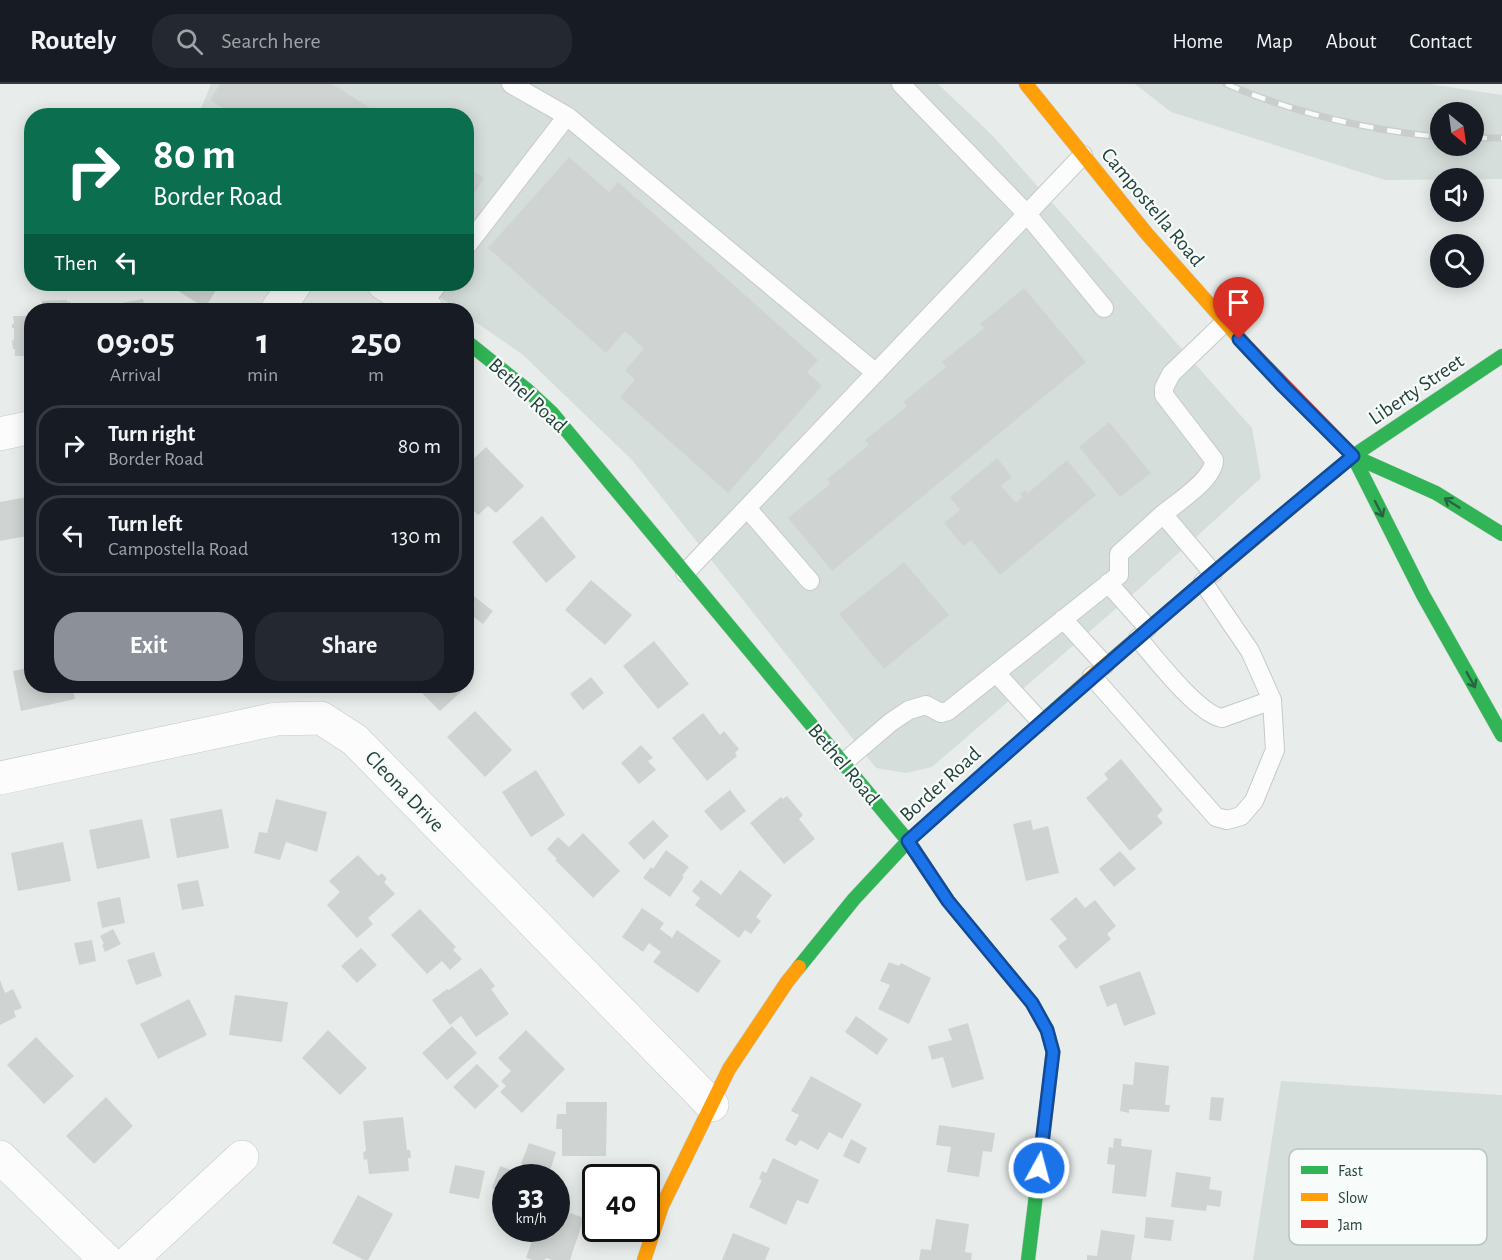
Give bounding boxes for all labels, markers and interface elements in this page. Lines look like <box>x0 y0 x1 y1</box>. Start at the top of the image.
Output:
search box <box>152 14 572 68</box>
icon: search <box>173 25 206 58</box>
text: Routely <box>30 27 116 55</box>
text: Search here <box>221 30 321 52</box>
text: Home <box>1172 31 1223 52</box>
text: Map <box>1256 31 1293 52</box>
text: About <box>1326 31 1376 52</box>
text: Contact <box>1409 31 1472 52</box>
north arrow <box>1430 102 1484 156</box>
map controls <box>1430 102 1484 288</box>
icon: right <box>54 132 132 210</box>
text: 80 m <box>153 134 236 176</box>
street label: Campostella Road <box>1097 144 1208 271</box>
button: sound <box>1430 168 1484 222</box>
text: Border Road <box>153 183 282 210</box>
button: search <box>1430 234 1484 288</box>
icon: left <box>110 246 143 279</box>
text: Then <box>54 252 98 274</box>
pin <box>1213 277 1264 339</box>
icon: arrive <box>1222 286 1255 319</box>
text: 09:05 <box>96 324 175 360</box>
text: 1 <box>256 324 269 360</box>
text: 250 <box>350 324 402 360</box>
street label: Liberty Street <box>1365 350 1468 429</box>
street label: Bethel Road <box>484 354 571 437</box>
text: Arrival <box>110 365 161 385</box>
text: min <box>247 365 278 385</box>
text: m <box>368 365 384 385</box>
text: Turn right <box>108 423 195 445</box>
icon: right <box>57 429 90 462</box>
text: 80 m <box>398 435 441 457</box>
text: Border Road <box>108 449 204 469</box>
one-way arrow <box>1444 497 1461 509</box>
one-way arrow <box>1374 499 1386 517</box>
text: Turn left <box>108 513 182 535</box>
icon: left <box>57 519 90 552</box>
text: 130 m <box>392 525 441 547</box>
text: Campostella Road <box>108 539 248 559</box>
button: Exit <box>54 612 243 681</box>
button: Share <box>255 612 444 681</box>
one-way arrow <box>1466 671 1477 689</box>
street label: Bethel Road <box>804 720 883 809</box>
street label: Border Road <box>896 743 985 826</box>
street label: Cleona Drive <box>361 747 448 836</box>
position arrow <box>1007 1136 1071 1200</box>
legend <box>1289 1149 1487 1245</box>
text: Fast <box>1338 1163 1363 1179</box>
speed limit sign: 40 <box>582 1164 660 1242</box>
text: 33 <box>518 1181 544 1211</box>
text: Slow <box>1338 1190 1368 1206</box>
text: km/h <box>516 1211 546 1226</box>
text: Jam <box>1338 1217 1363 1233</box>

